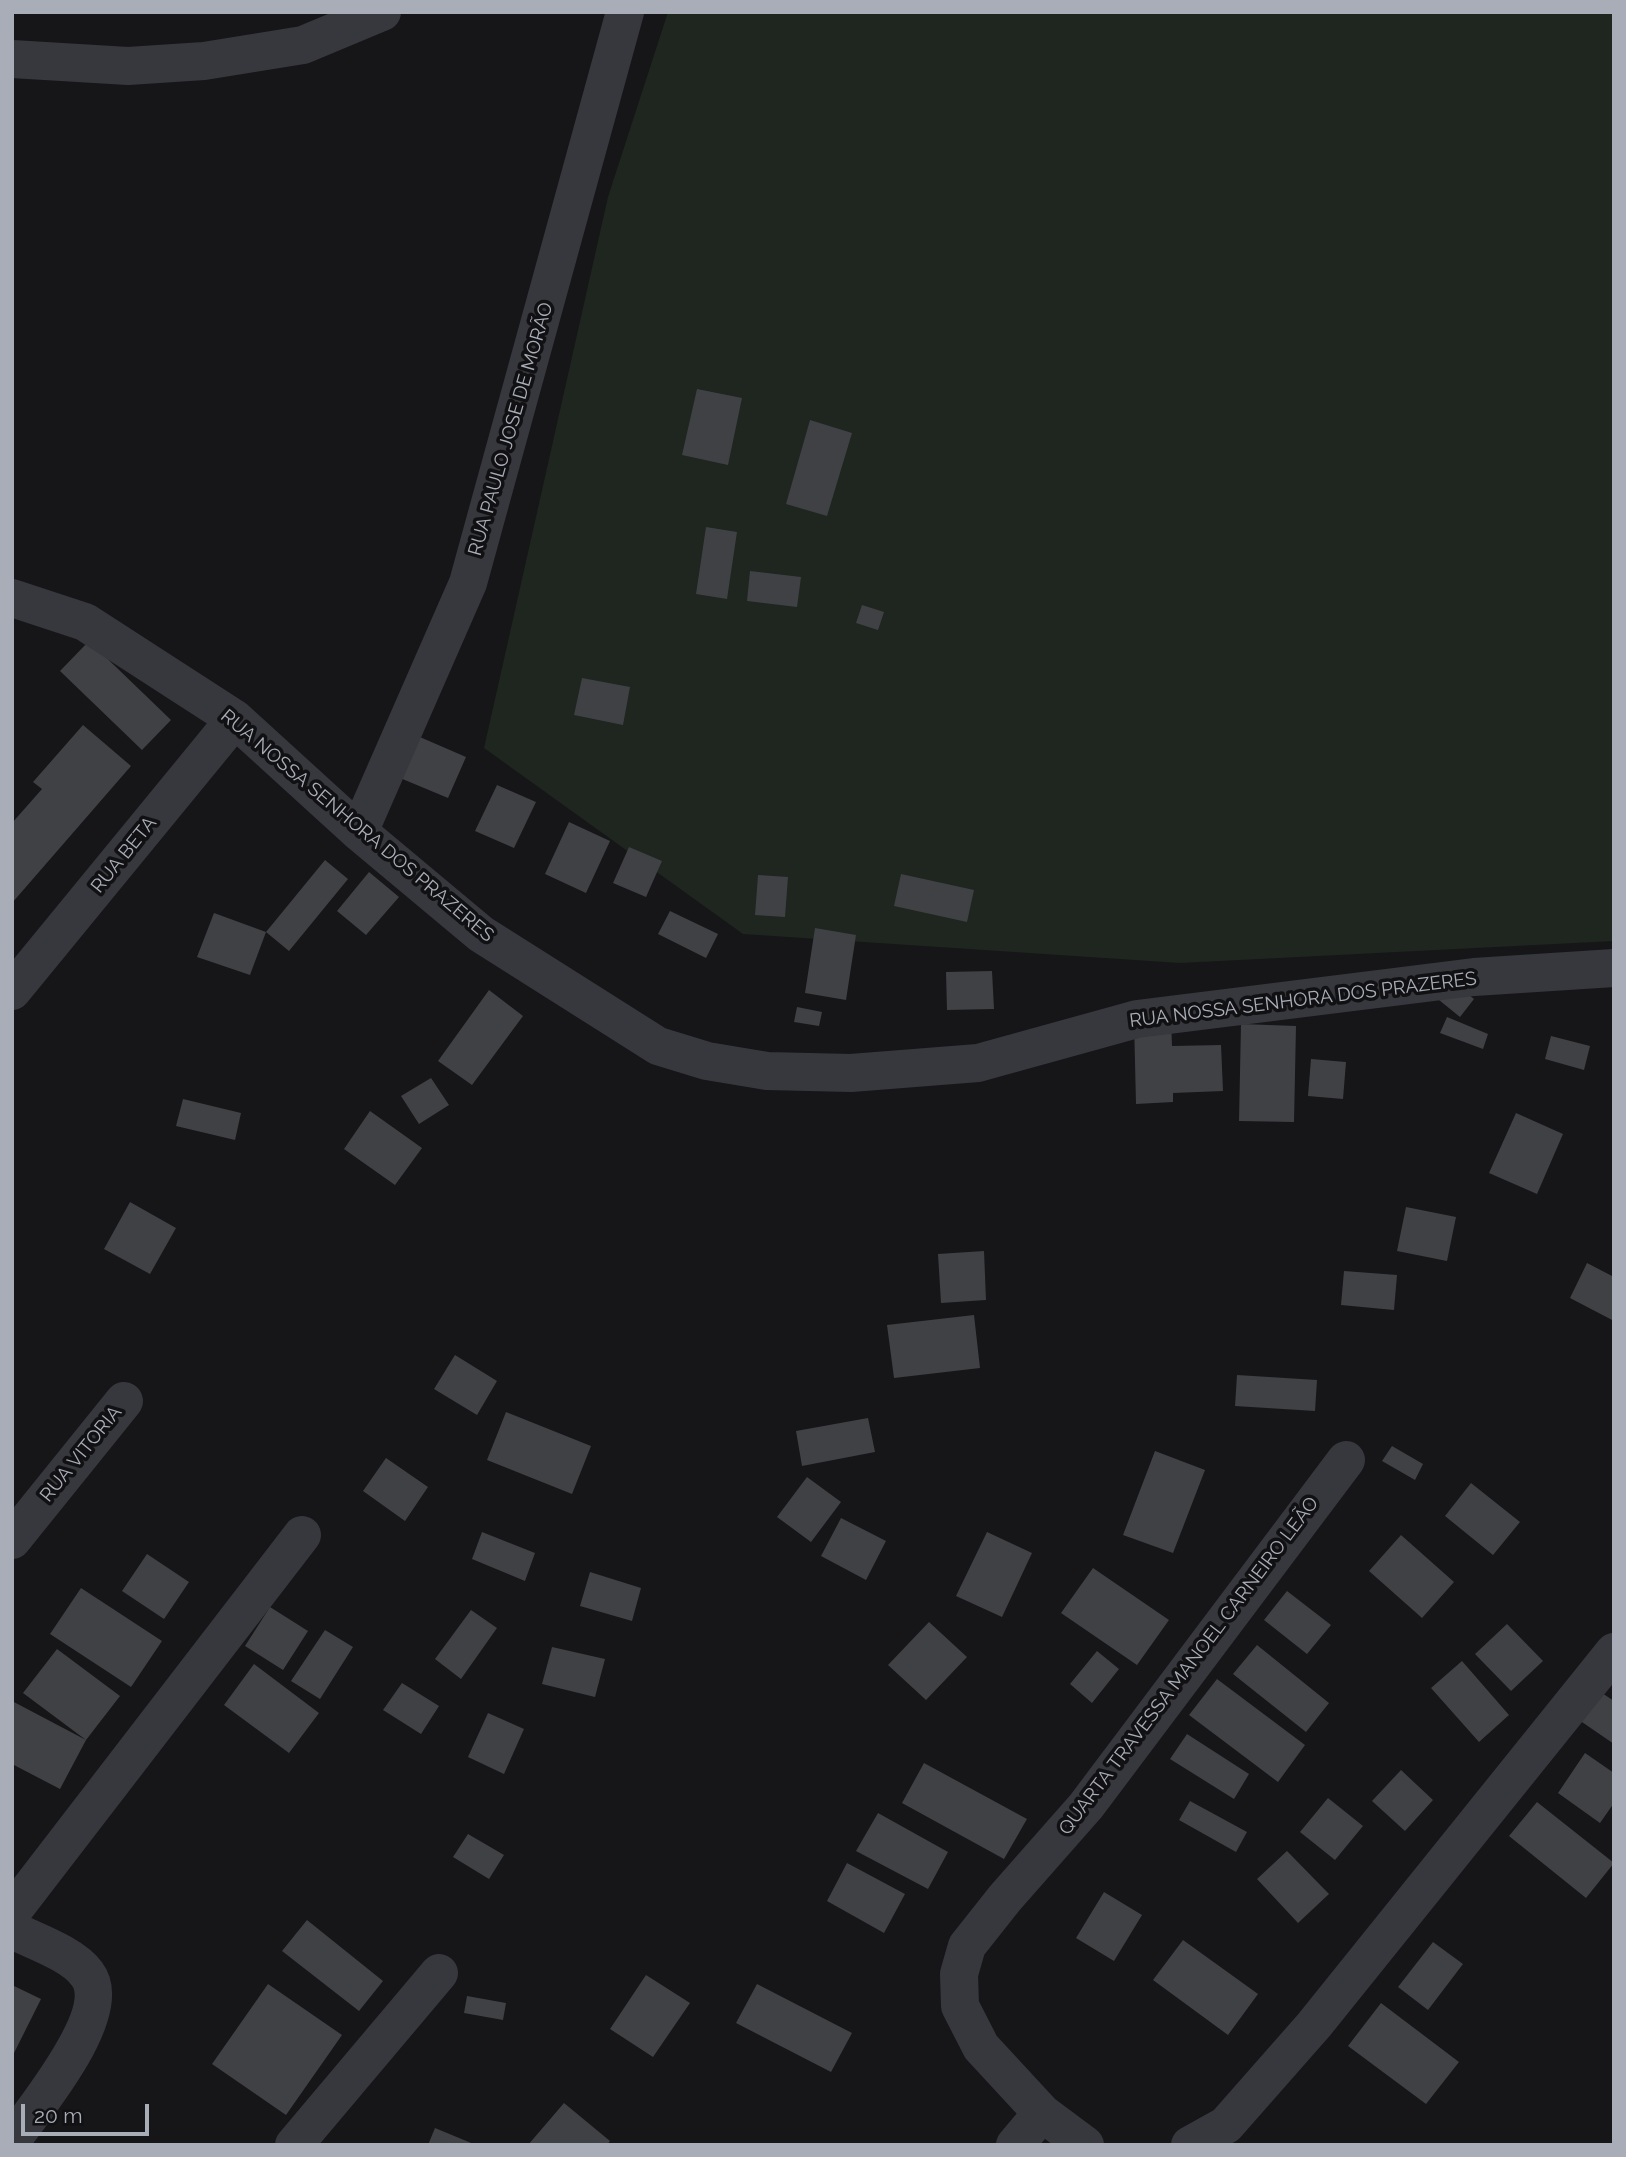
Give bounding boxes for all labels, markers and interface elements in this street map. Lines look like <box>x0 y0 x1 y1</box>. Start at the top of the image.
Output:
street label: RUA PAULO JOSE DE MORÃO <box>464 300 558 558</box>
street label: RUA NOSSA SENHORA DOS PRAZERES <box>216 705 498 947</box>
street label: RUA BETA <box>86 812 162 898</box>
street label: RUA NOSSA SENHORA DOS PRAZERES <box>1128 967 1478 1033</box>
street label: RUA VITORIA <box>35 1401 127 1507</box>
street label: QUARTA TRAVESSA MANOEL CARNEIRO LEÃO <box>1054 1492 1324 1840</box>
scale bar <box>24 2090 152 2134</box>
text: 20 m <box>34 2103 82 2128</box>

